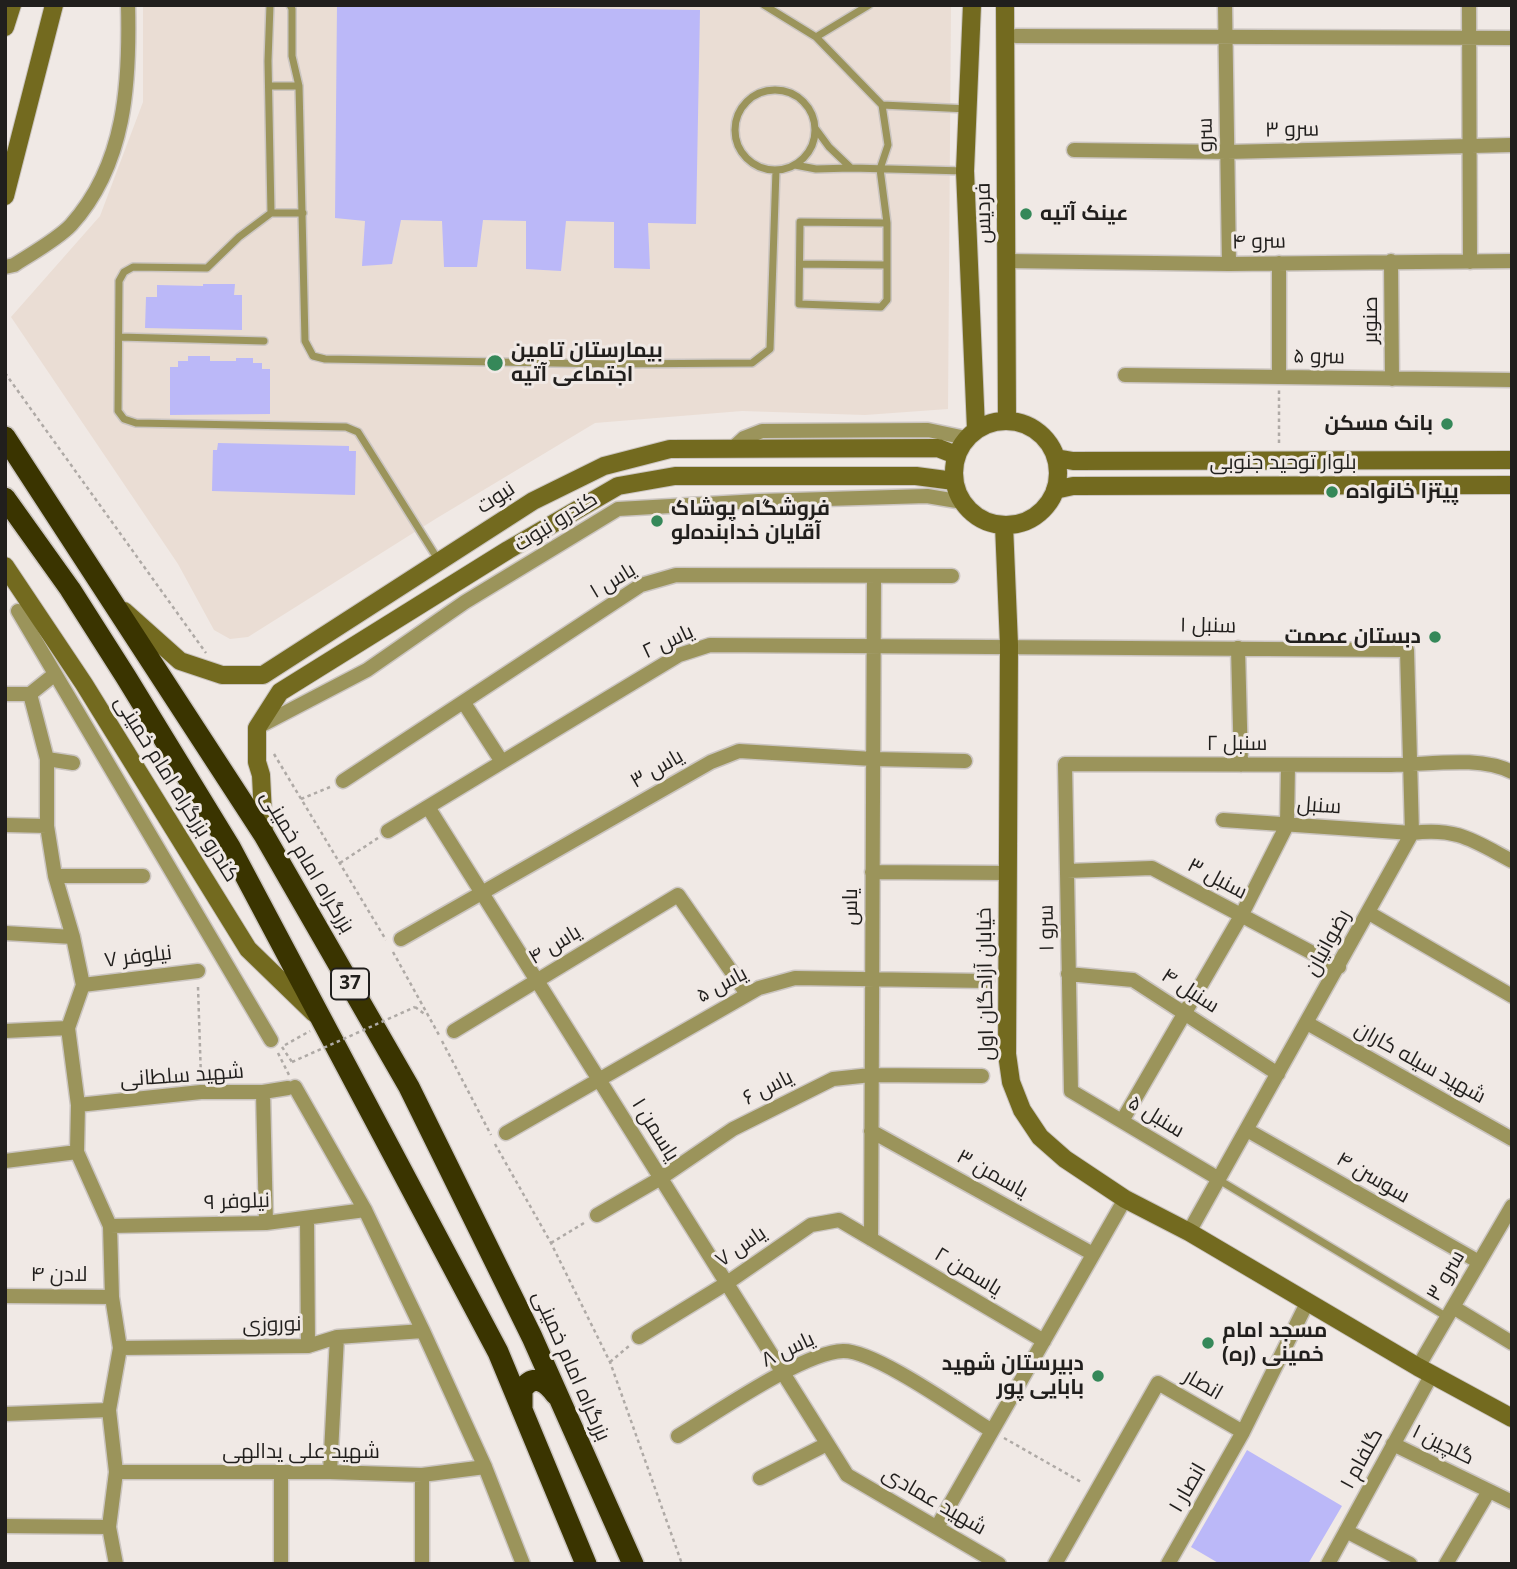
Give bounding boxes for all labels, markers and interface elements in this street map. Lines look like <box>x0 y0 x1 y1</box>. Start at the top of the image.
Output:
street label: سرو <box>1193 117 1219 153</box>
street label: سرو ۳ <box>1265 117 1319 143</box>
street label: فردیس <box>971 182 997 244</box>
place label: عینک آتیه <box>1040 201 1129 227</box>
marker: عینک آتیه <box>1018 206 1034 222</box>
street label: سرو ۴ <box>1232 229 1286 255</box>
street label: صنوبر <box>1358 296 1384 344</box>
place label: بیمارستان تامین اجتماعی آتیه <box>511 338 663 388</box>
street label: سرو ۵ <box>1293 344 1345 370</box>
marker: بیمارستان تامین اجتماعی آتیه <box>485 353 505 373</box>
place label: بانک مسکن <box>1325 411 1433 437</box>
marker: بانک مسکن <box>1439 416 1455 432</box>
street label: بلوار توحید جنوبی <box>1209 450 1357 476</box>
street label: نبوت <box>472 476 520 520</box>
place label: پیتزا خانواده <box>1346 479 1459 505</box>
marker: پیتزا خانواده <box>1324 484 1340 500</box>
street label: کندرو نبوت <box>510 487 602 557</box>
place label: فروشگاه پوشاک آقایان خدابنده‌لو <box>671 496 830 546</box>
marker: فروشگاه پوشاک آقایان خدابنده‌لو <box>649 513 665 529</box>
street label: یاس ۱ <box>585 558 641 604</box>
street label: سنبل ۱ <box>1180 613 1236 639</box>
street label: یاس ۲ <box>638 619 698 665</box>
place label: دبستان عصمت <box>1284 624 1421 650</box>
marker: دبستان عصمت <box>1427 629 1443 645</box>
street label: کندرو بزرگراه امام خمینی <box>108 691 244 887</box>
street label: سنبل ۲ <box>1207 731 1267 757</box>
street label: یاس ۳ <box>626 744 688 794</box>
street label: بزرگراه امام خمینی <box>254 786 360 938</box>
street label: سنبل <box>1296 792 1342 820</box>
street label: سنبل ۳ <box>1183 853 1251 905</box>
street label: یاس <box>838 888 864 926</box>
street label: سرو ۱ <box>1034 904 1060 952</box>
street label: رضوانیان <box>1299 905 1357 981</box>
street label: خیابان آزادگان اول <box>972 907 1000 1061</box>
street label: یاس ۴ <box>524 920 586 970</box>
street label: نیلوفر ۷ <box>103 940 173 974</box>
street label: یاس ۵ <box>692 961 752 1009</box>
street label: سنبل ۴ <box>1156 963 1224 1019</box>
road number: 37 <box>331 968 369 1000</box>
street label: شهید سیله کاران <box>1350 1017 1490 1109</box>
street label: شهید سلطانی <box>119 1059 245 1093</box>
street label: یاس ۶ <box>739 1065 797 1111</box>
street label: سنبل ۵ <box>1123 1090 1189 1144</box>
street label: یاسمن ۱ <box>626 1094 684 1166</box>
street label: یاسمن ۳ <box>952 1144 1032 1204</box>
street label: سوسن ۴ <box>1332 1147 1414 1209</box>
street label: نیلوفر ۹ <box>204 1188 270 1216</box>
street label: یاس ۷ <box>711 1221 771 1273</box>
street label: یاسمن ۲ <box>930 1242 1006 1302</box>
street label: سرو ۳ <box>1421 1246 1471 1306</box>
street label: لادن ۴ <box>30 1262 88 1288</box>
street label: بزرگراه امام خمینی <box>527 1287 615 1445</box>
street label: نوروزی <box>242 1312 302 1338</box>
place label: مسجد امام خمینی (ره) <box>1222 1318 1327 1368</box>
street label: یاس ۸ <box>757 1327 819 1373</box>
marker: مسجد امام خمینی (ره) <box>1200 1335 1216 1351</box>
place label: دبیرستان شهید بابایی پور <box>942 1351 1084 1401</box>
street label: انصار <box>1179 1364 1227 1406</box>
marker: دبیرستان شهید بابایی پور <box>1090 1368 1106 1384</box>
street label: گلچین ۱ <box>1408 1419 1478 1471</box>
street label: گلفام ۱ <box>1335 1424 1389 1494</box>
street label: شهید علی یدالهی <box>222 1439 380 1465</box>
street label: انصار ۱ <box>1164 1459 1212 1517</box>
street label: شهید عمادی <box>878 1461 990 1541</box>

